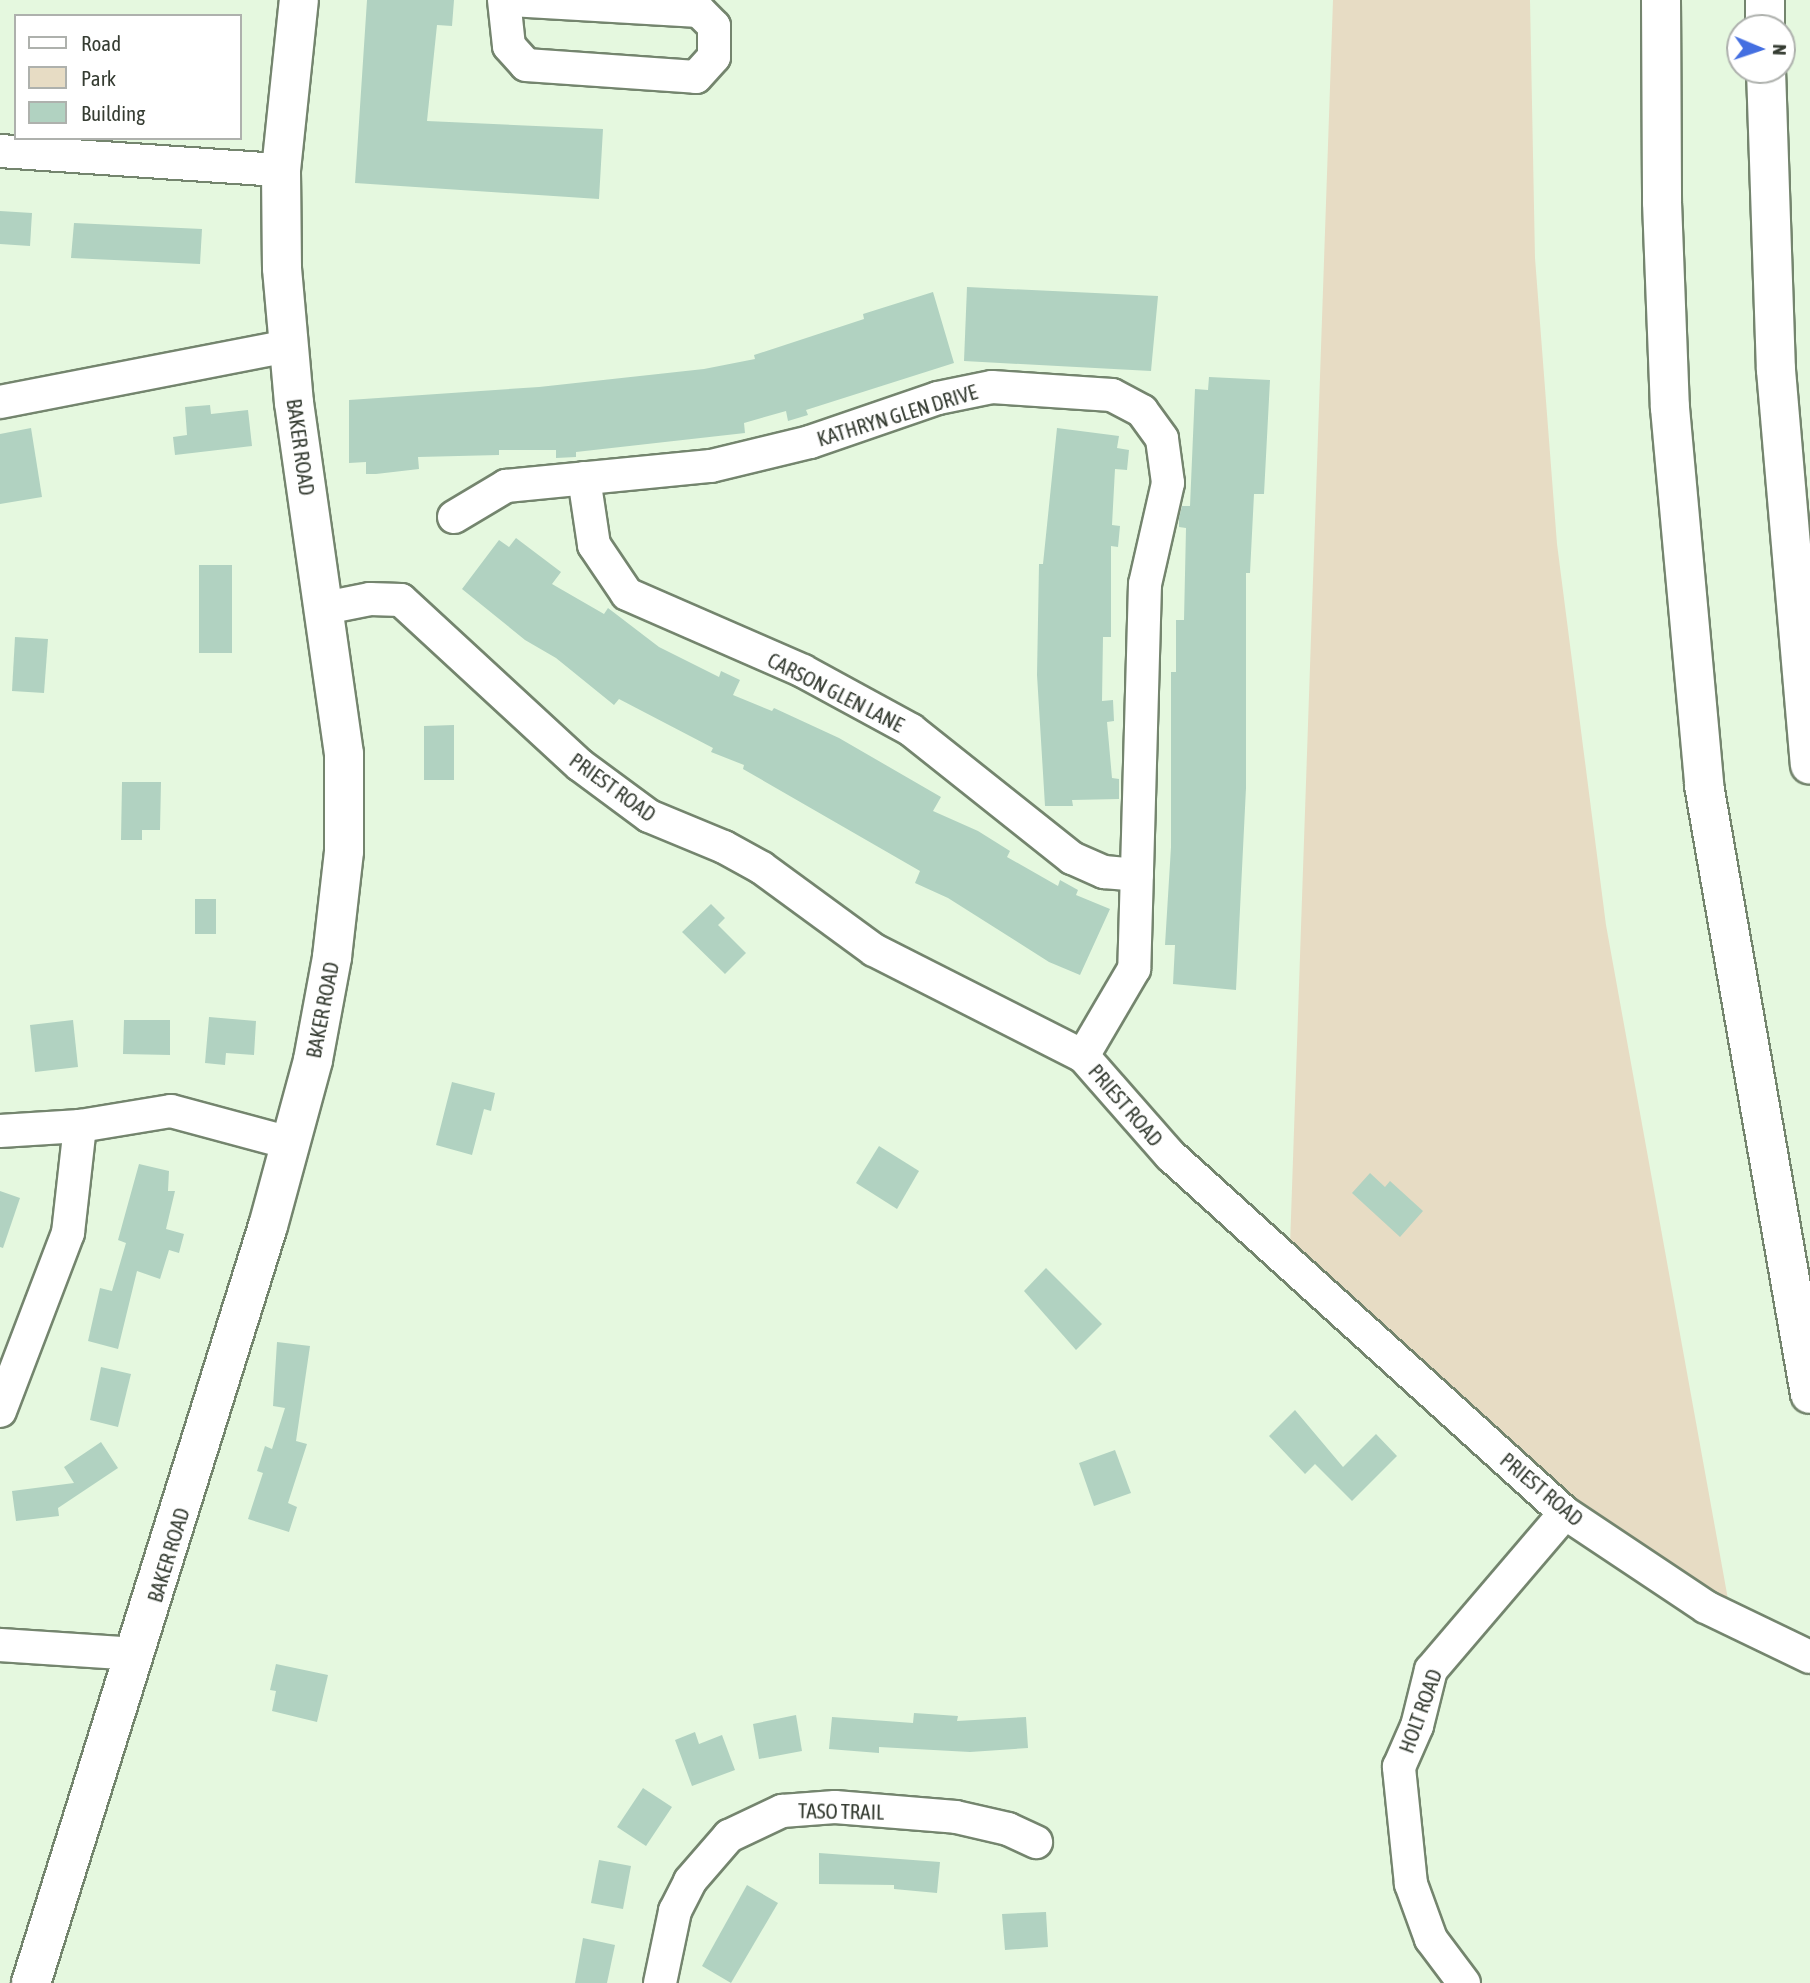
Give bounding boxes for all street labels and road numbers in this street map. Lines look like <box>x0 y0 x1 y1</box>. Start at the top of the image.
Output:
street label: KATHRYN GLEN DRIVE <box>814 379 980 451</box>
street label: BAKER ROAD <box>282 397 320 497</box>
street label: CARSON GLEN LANE <box>764 647 908 737</box>
street label: PRIEST ROAD <box>565 747 661 827</box>
street label: BAKER ROAD <box>300 960 344 1060</box>
street label: PRIEST ROAD <box>1083 1059 1169 1151</box>
street label: PRIEST ROAD <box>1495 1447 1589 1531</box>
street label: BAKER ROAD <box>142 1505 194 1605</box>
street label: HOLT ROAD <box>1393 1666 1447 1756</box>
street label: TASO TRAIL <box>798 1798 884 1824</box>

